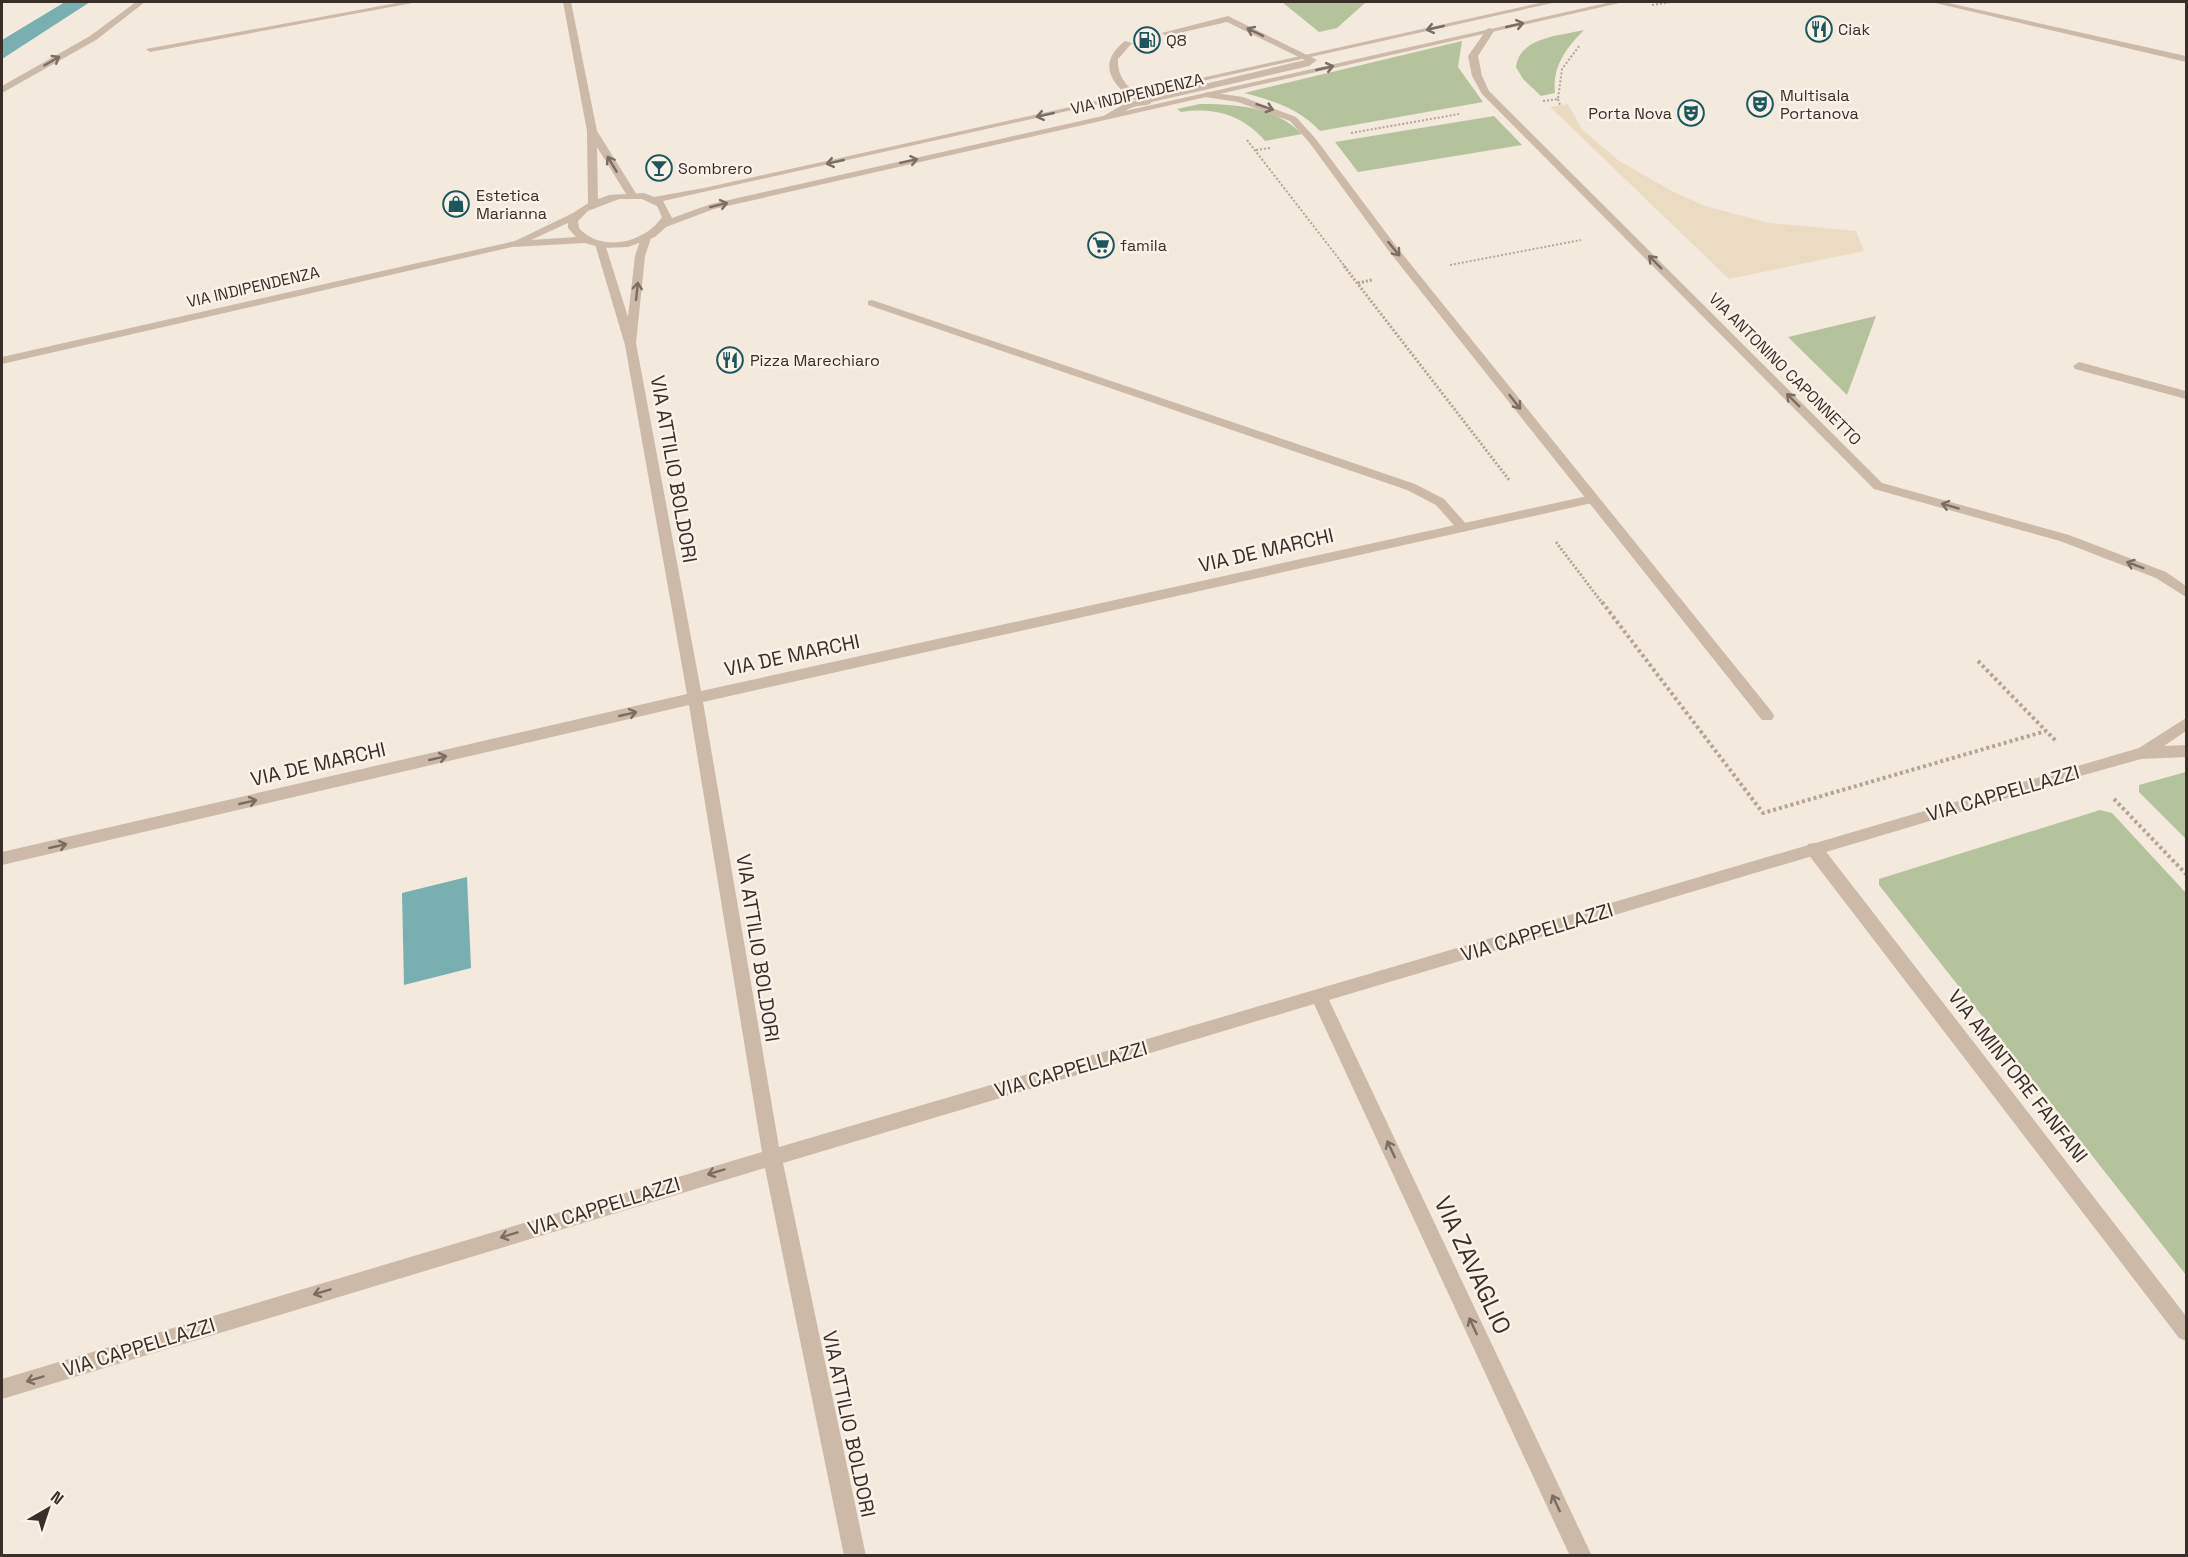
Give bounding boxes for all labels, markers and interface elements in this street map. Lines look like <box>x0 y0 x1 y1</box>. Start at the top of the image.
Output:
restaurant icon: Ciak <box>1804 14 1834 44</box>
one-way arrow <box>1505 19 1524 31</box>
place label: Ciak <box>1838 19 1870 40</box>
one-way arrow <box>1425 23 1445 34</box>
fuel station icon: Q8 <box>1132 25 1162 55</box>
one-way arrow <box>1246 25 1264 37</box>
place label: Q8 <box>1166 30 1187 51</box>
one-way arrow <box>43 55 60 67</box>
one-way arrow <box>1315 62 1334 74</box>
street label: VIA INDIPENDENZA <box>1069 69 1205 119</box>
place label: Multisala Portanova <box>1780 85 1859 124</box>
theatre icon: Multisala Portanova <box>1745 89 1775 119</box>
theatre icon: Porta Nova <box>1676 98 1706 128</box>
one-way arrow <box>1255 103 1274 114</box>
place label: Porta Nova <box>1588 103 1672 124</box>
one-way arrow <box>1036 109 1055 121</box>
bar icon: Sombrero <box>644 153 674 183</box>
one-way arrow <box>899 155 918 166</box>
one-way arrow <box>605 156 617 173</box>
one-way arrow <box>825 156 844 168</box>
place label: Sombrero <box>678 158 753 179</box>
place label: Estetica Marianna <box>476 185 547 224</box>
shop icon: Estetica Marianna <box>441 189 471 219</box>
one-way arrow <box>709 199 728 211</box>
supermarket icon: famila <box>1086 230 1116 260</box>
place label: famila <box>1120 235 1167 256</box>
one-way arrow <box>1387 241 1400 257</box>
one-way arrow <box>1648 255 1662 270</box>
street label: VIA INDIPENDENZA <box>185 262 321 312</box>
one-way arrow <box>632 282 643 302</box>
street label: VIA ANTONINO CAPONNETTO <box>1704 288 1866 450</box>
restaurant icon: Pizza Marechiaro <box>715 345 745 375</box>
place label: Pizza Marechiaro <box>750 350 880 371</box>
street label: VIA ATTILIO BOLDORI <box>645 373 703 565</box>
one-way arrow <box>1509 393 1522 409</box>
one-way arrow <box>1785 393 1800 408</box>
one-way arrow <box>1941 500 1960 511</box>
street label: VIA DE MARCHI <box>1196 522 1336 578</box>
one-way arrow <box>2127 558 2145 569</box>
street label: VIA DE MARCHI <box>722 628 862 682</box>
one-way arrow <box>618 707 637 719</box>
street label: VIA DE MARCHI <box>248 736 388 792</box>
one-way arrow <box>429 751 448 763</box>
street label: VIA CAPPELLAZZI <box>1924 759 2082 827</box>
one-way arrow <box>238 796 258 807</box>
one-way arrow <box>48 840 68 851</box>
street label: VIA ATTILIO BOLDORI <box>730 852 786 1044</box>
street label: VIA CAPPELLAZZI <box>1458 897 1616 967</box>
street label: VIA AMINTORE FANFANI <box>1942 984 2094 1168</box>
street label: VIA CAPPELLAZZI <box>992 1035 1150 1103</box>
one-way arrow <box>1384 1141 1396 1159</box>
one-way arrow <box>707 1167 726 1178</box>
street label: VIA CAPPELLAZZI <box>525 1171 683 1241</box>
street label: VIA ZAVAGLIO <box>1428 1191 1518 1339</box>
one-way arrow <box>500 1230 519 1241</box>
one-way arrow <box>313 1287 332 1298</box>
street label: VIA CAPPELLAZZI <box>60 1312 218 1382</box>
one-way arrow <box>1467 1317 1479 1335</box>
street label: VIA ATTILIO BOLDORI <box>817 1328 881 1520</box>
one-way arrow <box>26 1374 45 1385</box>
north arrow <box>18 1479 78 1539</box>
text: N <box>46 1486 68 1509</box>
one-way arrow <box>1550 1494 1562 1512</box>

